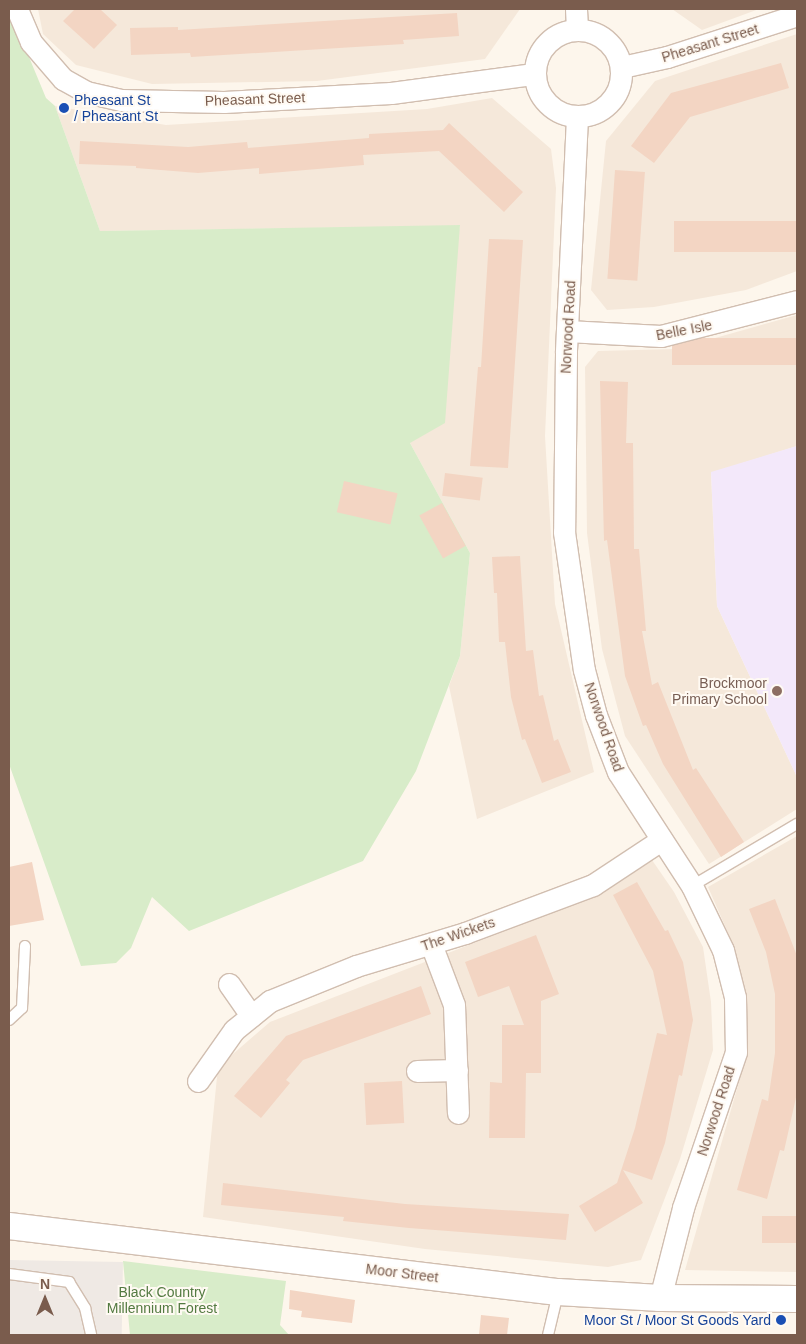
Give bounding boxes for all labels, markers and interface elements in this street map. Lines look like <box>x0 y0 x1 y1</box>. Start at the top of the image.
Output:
street label: Pheasant Street <box>660 20 760 66</box>
street label: Pheasant Street <box>205 89 305 109</box>
place label: Pheasant St / Pheasant St <box>74 92 158 124</box>
marker: Pheasant St / Pheasant St <box>58 102 70 114</box>
street label: Norwood Road <box>557 280 579 374</box>
street label: Belle Isle <box>655 316 713 344</box>
place label: Brockmoor Primary School <box>672 675 767 708</box>
street label: Norwood Road <box>581 680 627 774</box>
marker: Brockmoor Primary School <box>771 685 783 697</box>
street label: The Wickets <box>419 914 497 954</box>
street label: Norwood Road <box>694 1064 738 1158</box>
street label: Moor Street <box>365 1260 439 1286</box>
north arrow <box>20 1274 70 1324</box>
text: N <box>40 1276 50 1292</box>
park label: Black Country Millennium Forest <box>107 1284 217 1316</box>
place label: Moor St / Moor St Goods Yard <box>584 1312 771 1328</box>
marker: Moor St / Moor St Goods Yard <box>775 1314 787 1326</box>

